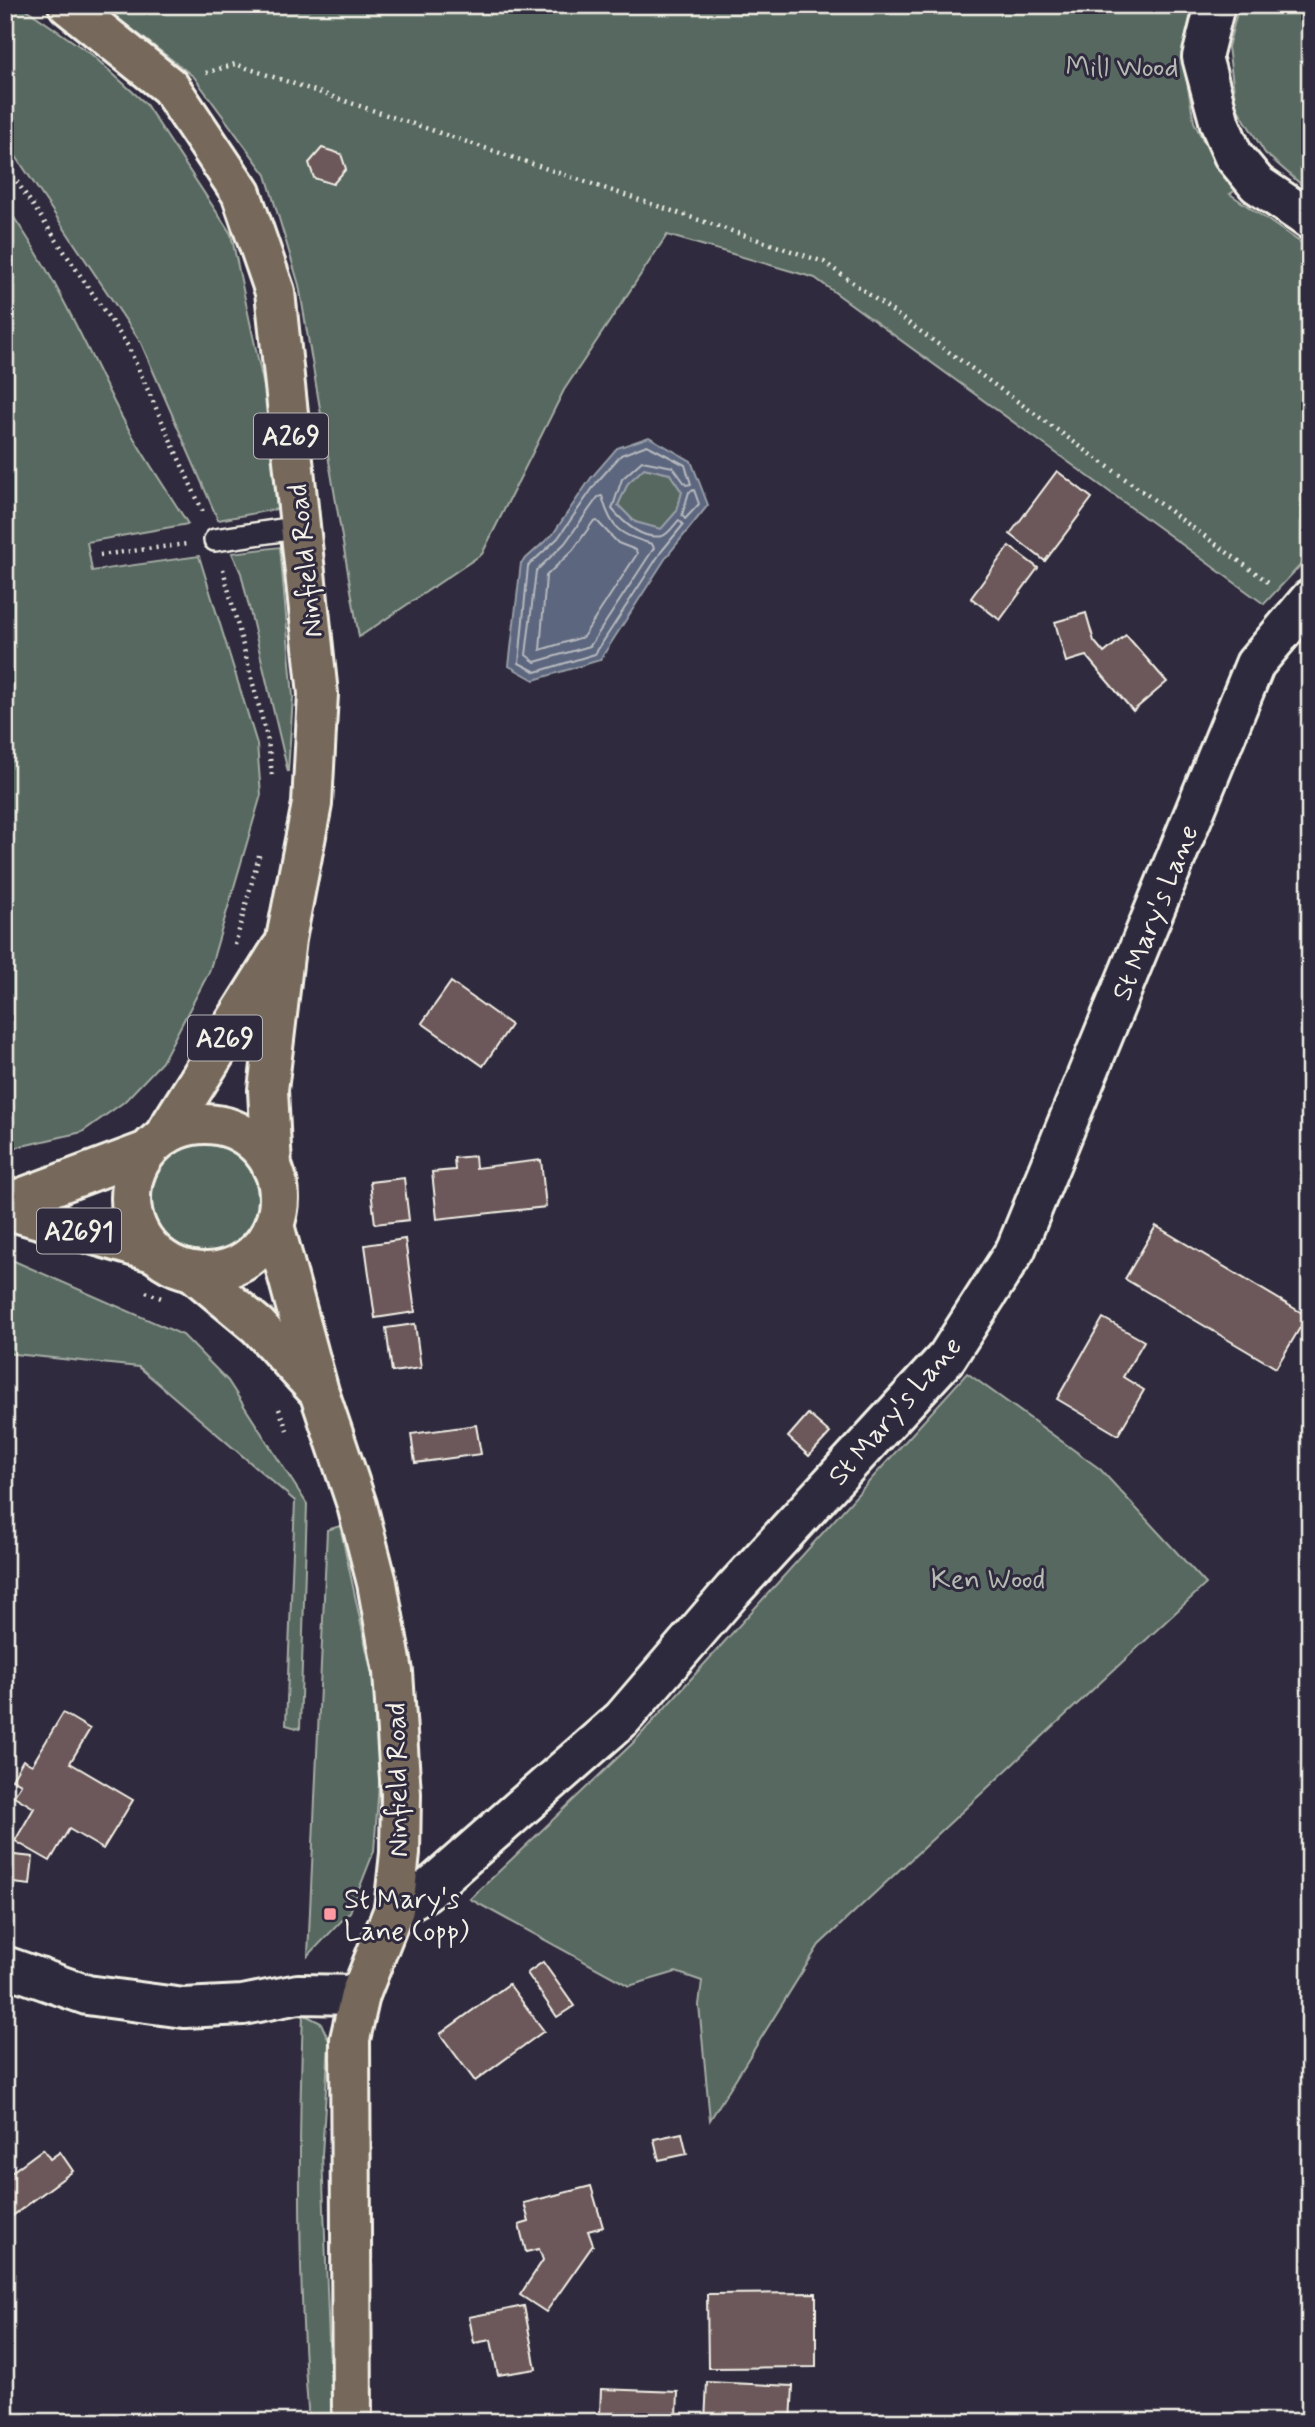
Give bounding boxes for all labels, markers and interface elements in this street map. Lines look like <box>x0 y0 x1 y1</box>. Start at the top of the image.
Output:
park label: Mill Wood <box>1066 50 1178 87</box>
road number: A269 <box>254 414 328 458</box>
street label: Ninfield Road <box>280 482 333 640</box>
street label: St Mary's Lane <box>1104 819 1208 1006</box>
road number: A269 <box>188 1015 262 1060</box>
road number: A2691 <box>37 1208 121 1254</box>
street label: St Mary's Lane <box>821 1329 971 1494</box>
park label: Ken Wood <box>931 1562 1045 1599</box>
street label: Ninfield Road <box>379 1702 418 1858</box>
place label: St Mary's Lane (opp) <box>344 1882 469 1951</box>
marker: St Mary's Lane (opp) <box>322 1906 338 1922</box>

